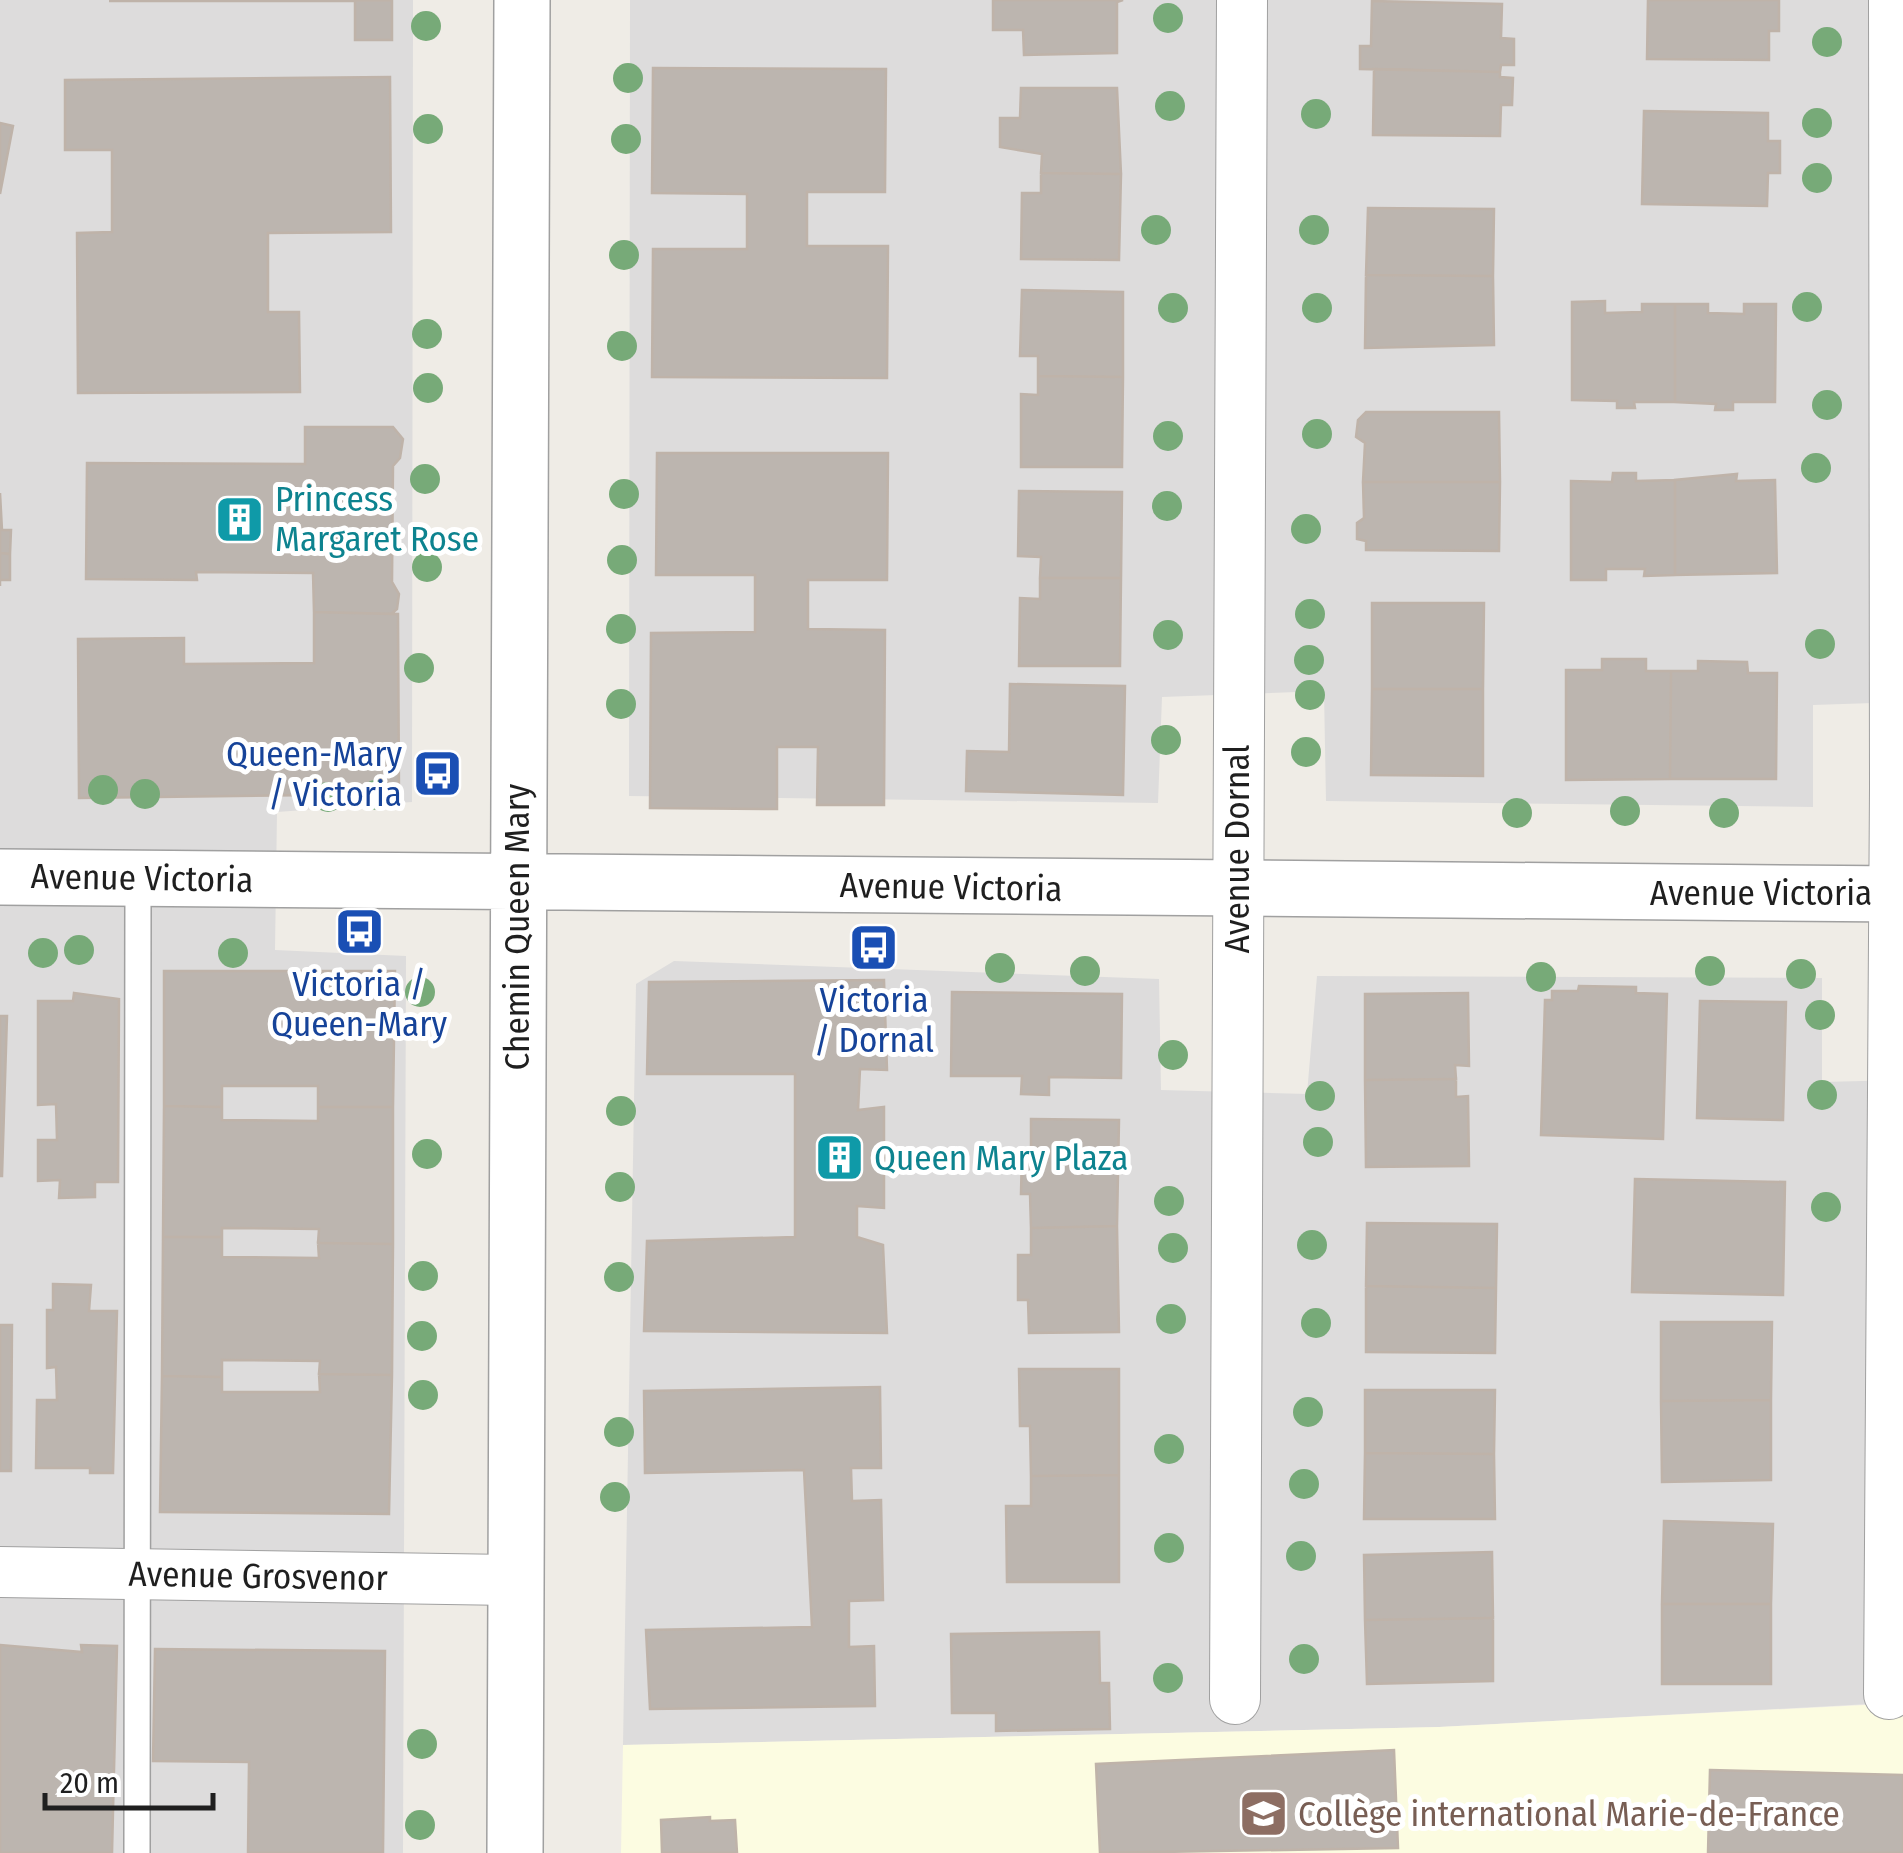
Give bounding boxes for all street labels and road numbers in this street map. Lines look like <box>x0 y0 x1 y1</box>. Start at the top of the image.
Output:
street label: Avenue Dornal <box>1216 745 1258 953</box>
street label: Chemin Queen Mary <box>496 783 538 1070</box>
street label: Avenue Victoria <box>30 855 254 901</box>
street label: Avenue Victoria <box>839 864 1063 910</box>
street label: Avenue Victoria <box>1650 872 1872 914</box>
street label: Avenue Grosvenor <box>128 1553 388 1599</box>

